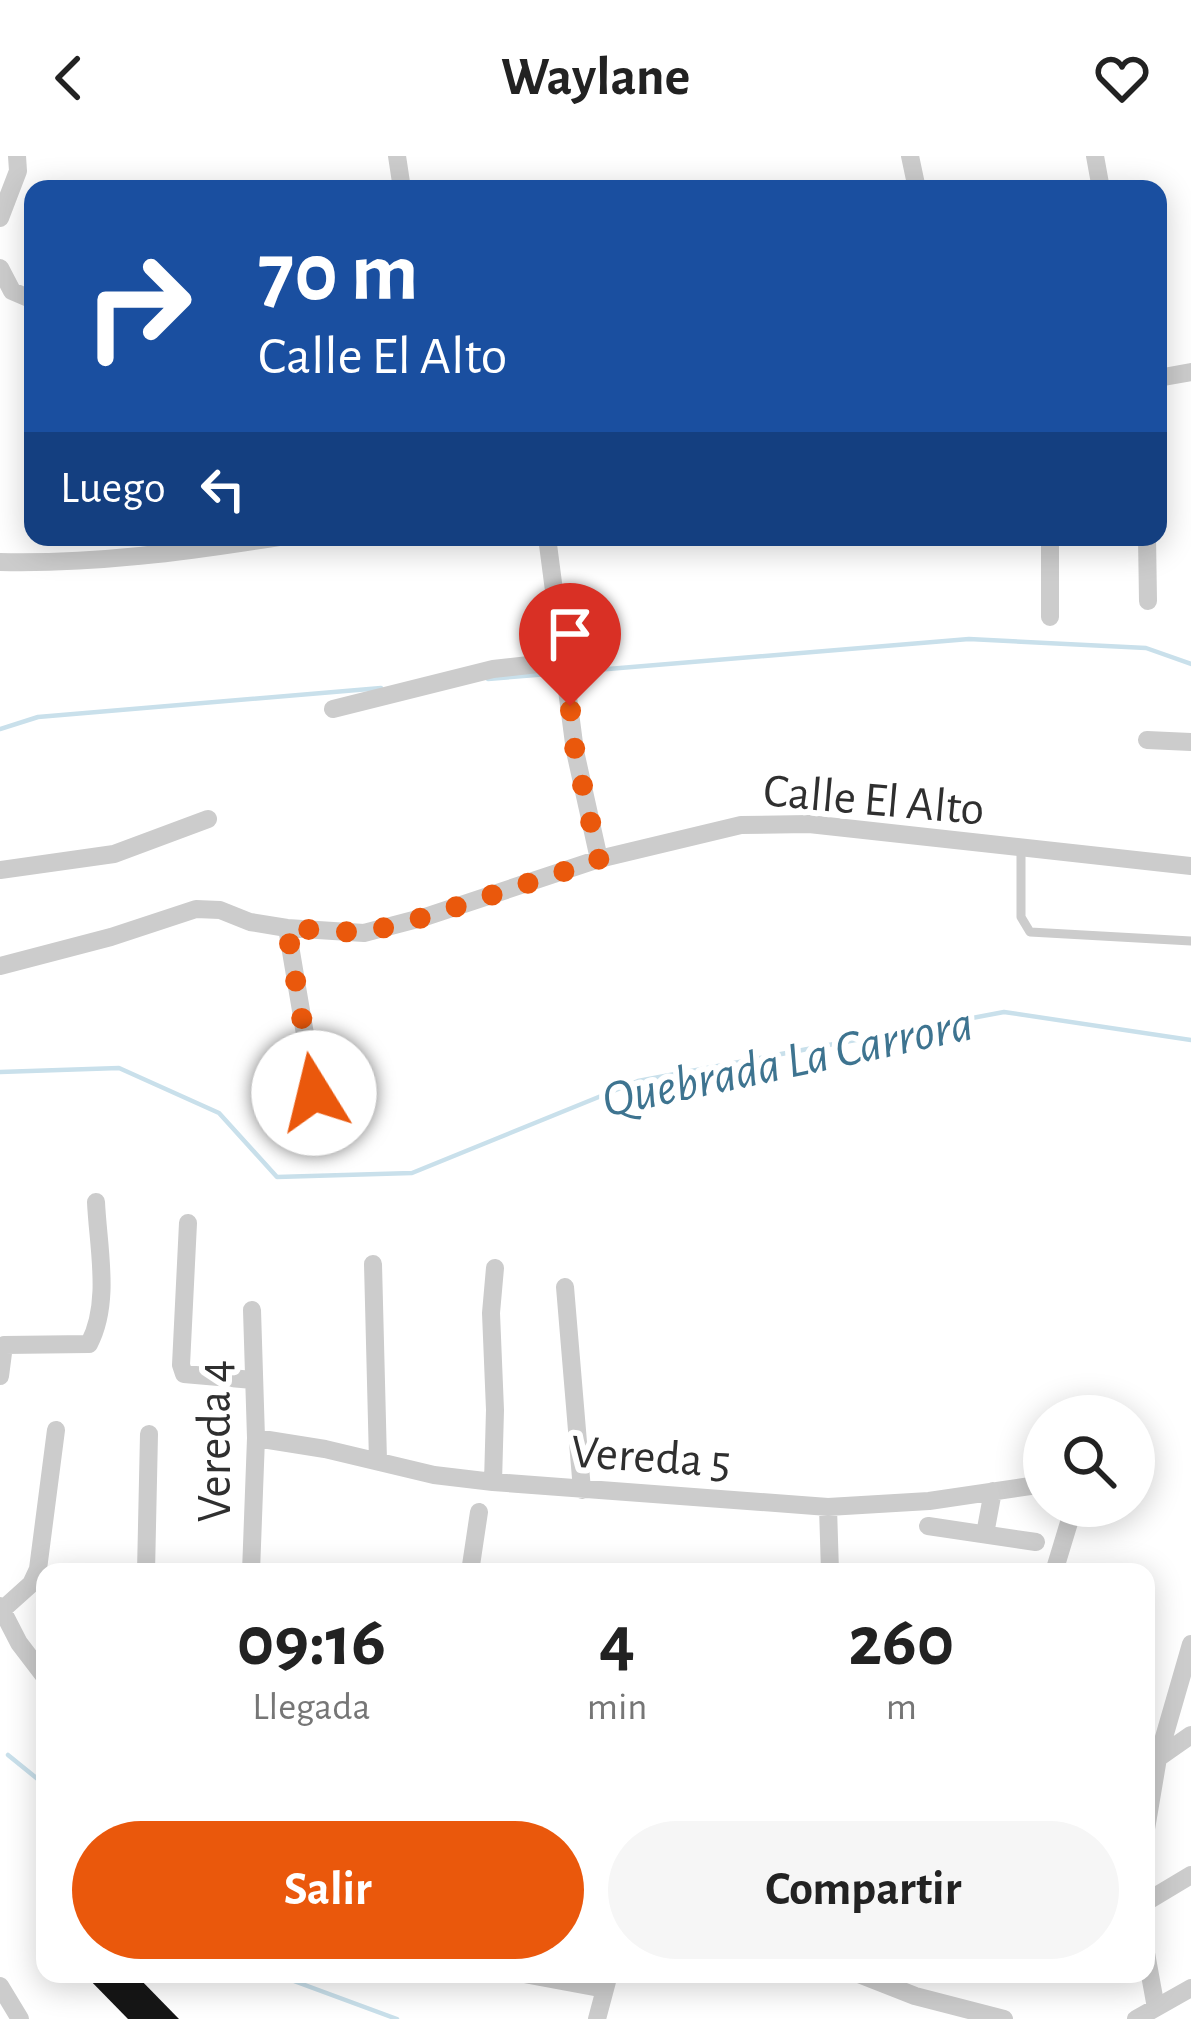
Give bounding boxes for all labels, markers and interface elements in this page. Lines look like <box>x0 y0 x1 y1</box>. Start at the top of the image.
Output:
icon: back <box>36 45 102 111</box>
icon: heart <box>1089 45 1155 111</box>
text: Waylane <box>501 51 690 105</box>
icon: right <box>60 228 216 384</box>
text: 70 m <box>258 232 419 316</box>
text: Calle El Alto <box>258 330 507 384</box>
icon: left <box>190 456 256 522</box>
text: Luego <box>60 466 166 511</box>
pin <box>519 583 621 706</box>
icon: arrive <box>537 601 603 667</box>
street label: Calle El Alto <box>761 767 986 835</box>
water label: Quebrada La Carrora <box>598 998 977 1127</box>
position arrow <box>251 1030 377 1156</box>
street label: Vereda 4 <box>192 1360 240 1522</box>
map controls <box>1023 1395 1155 1527</box>
button: search <box>1023 1395 1155 1527</box>
street label: Vereda 5 <box>569 1428 732 1488</box>
text: 09:16 <box>237 1606 386 1678</box>
text: 4 <box>599 1606 635 1678</box>
text: 260 <box>848 1606 954 1678</box>
text: Llegada <box>252 1688 370 1727</box>
text: min <box>587 1688 648 1727</box>
text: m <box>886 1688 917 1727</box>
button: Salir <box>72 1821 584 1959</box>
button: Compartir <box>608 1821 1119 1959</box>

